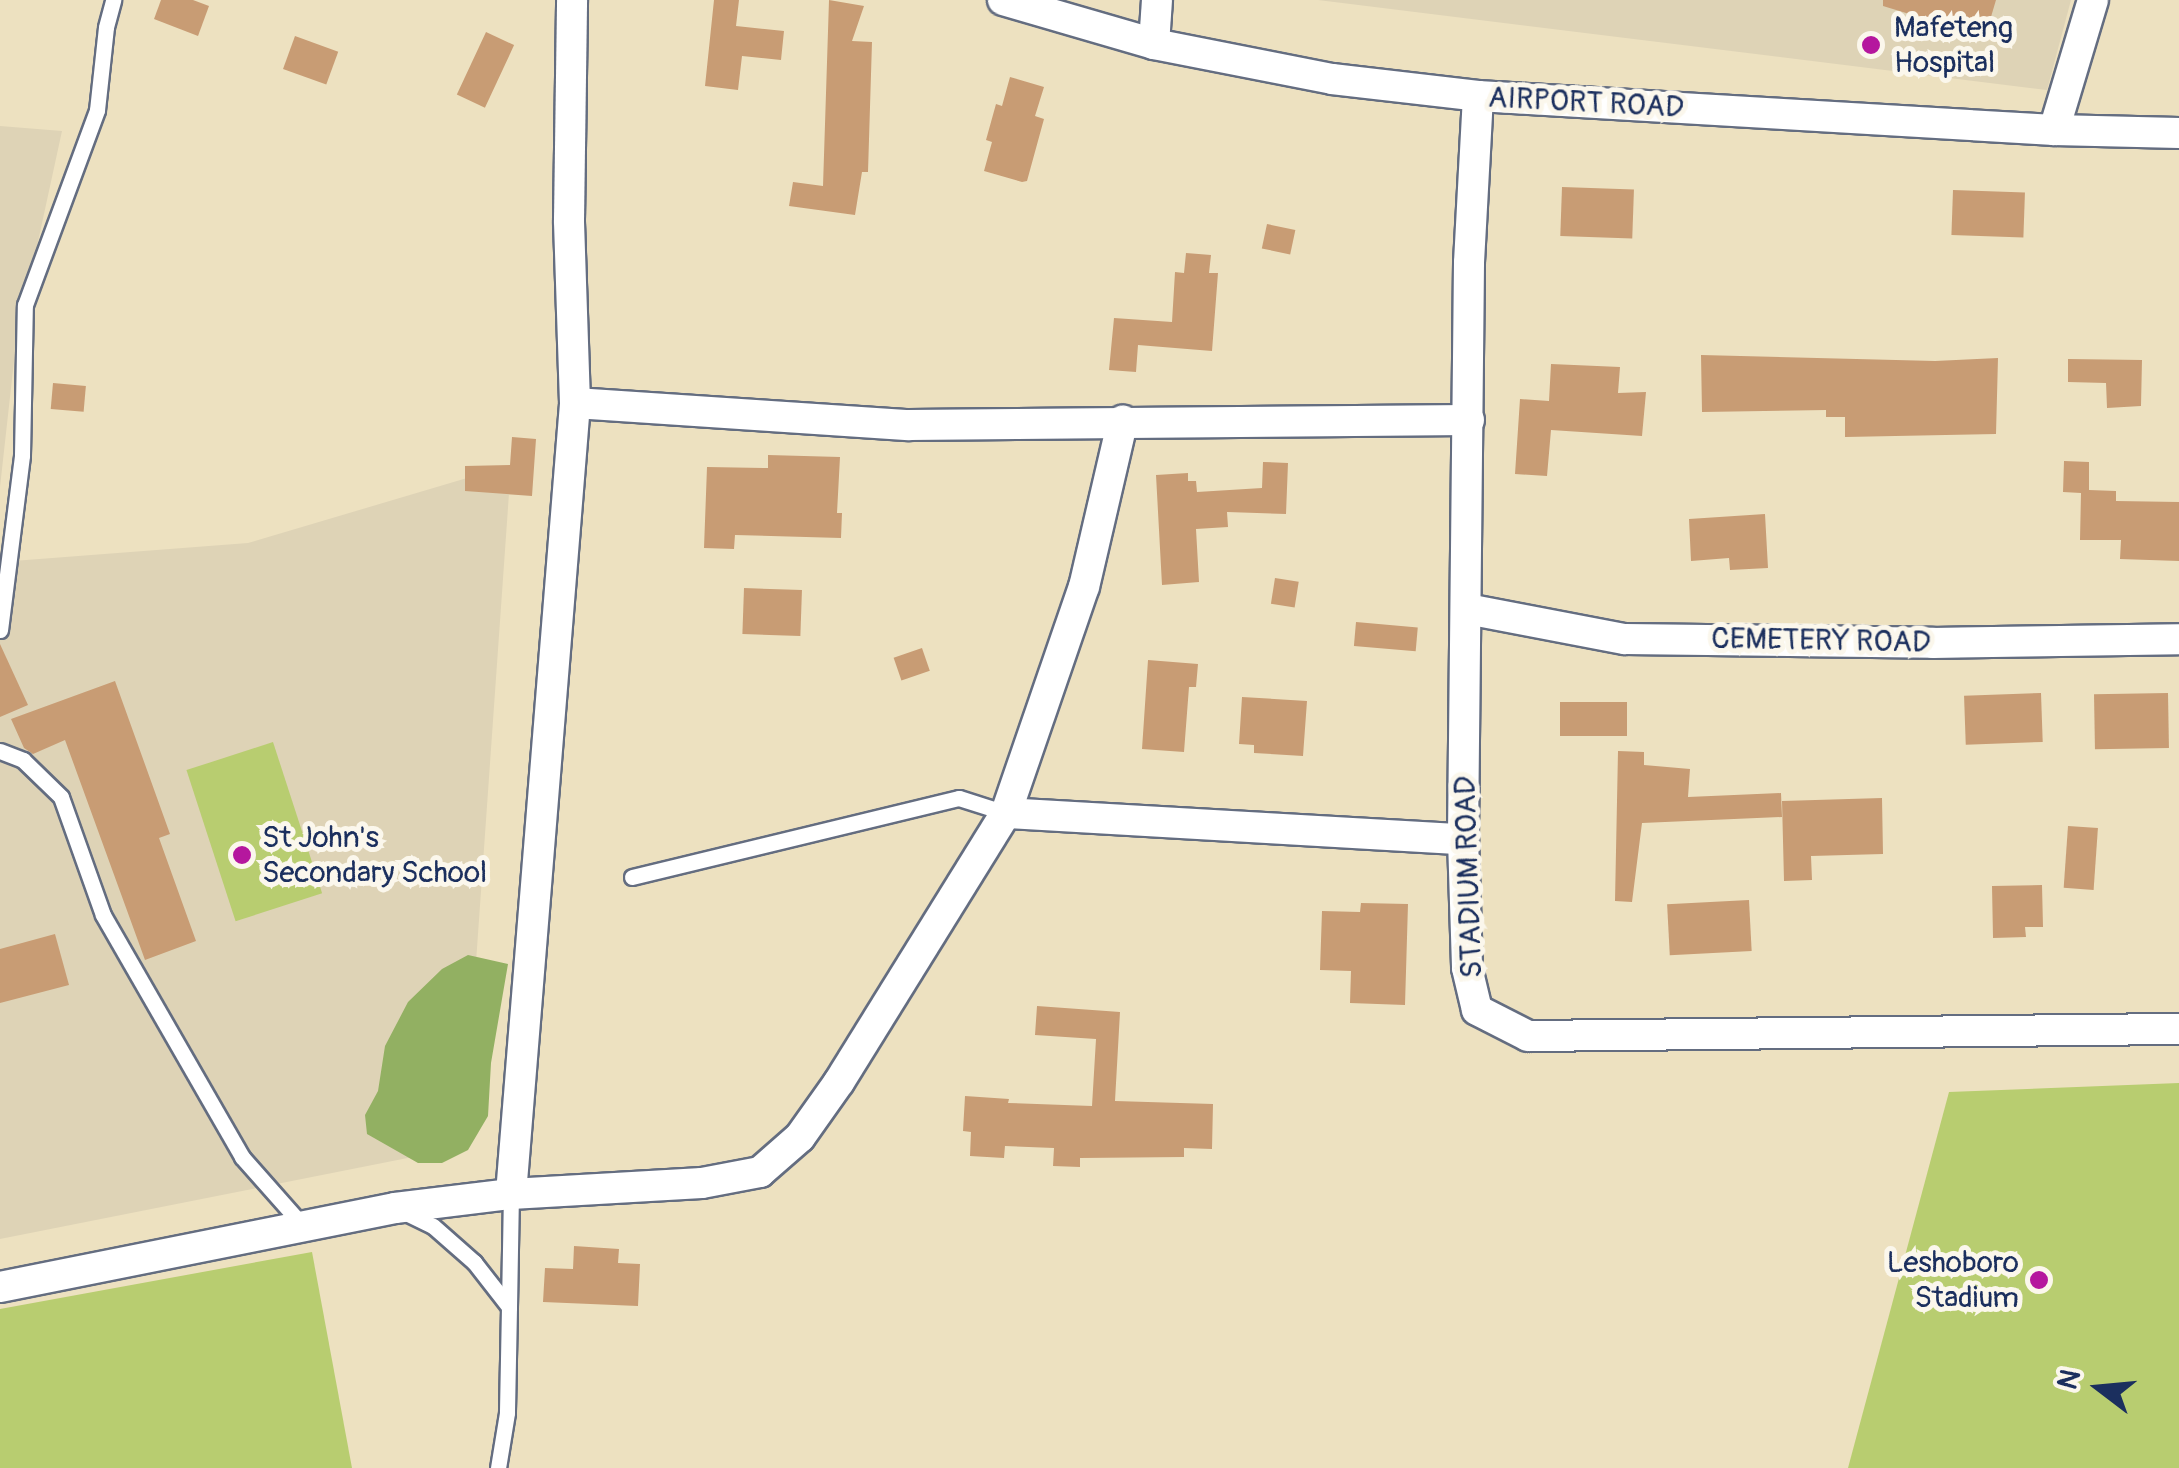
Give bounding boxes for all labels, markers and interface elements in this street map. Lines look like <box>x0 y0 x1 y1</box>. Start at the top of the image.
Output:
place label: Mafeteng Hospital <box>1894 10 2013 80</box>
marker: Mafeteng Hospital <box>1858 32 1884 58</box>
street label: AIRPORT ROAD <box>1487 80 1685 126</box>
street label: CEMETERY ROAD <box>1711 621 1931 661</box>
street label: STADIUM ROAD <box>1447 775 1491 979</box>
place label: St John's Secondary School <box>262 820 487 890</box>
marker: St John's Secondary School <box>231 844 253 866</box>
place label: Leshoboro Stadium <box>1887 1245 2019 1316</box>
marker: Leshoboro Stadium <box>2028 1269 2050 1291</box>
north arrow <box>2049 1338 2149 1438</box>
text: N <box>2050 1366 2089 1394</box>

